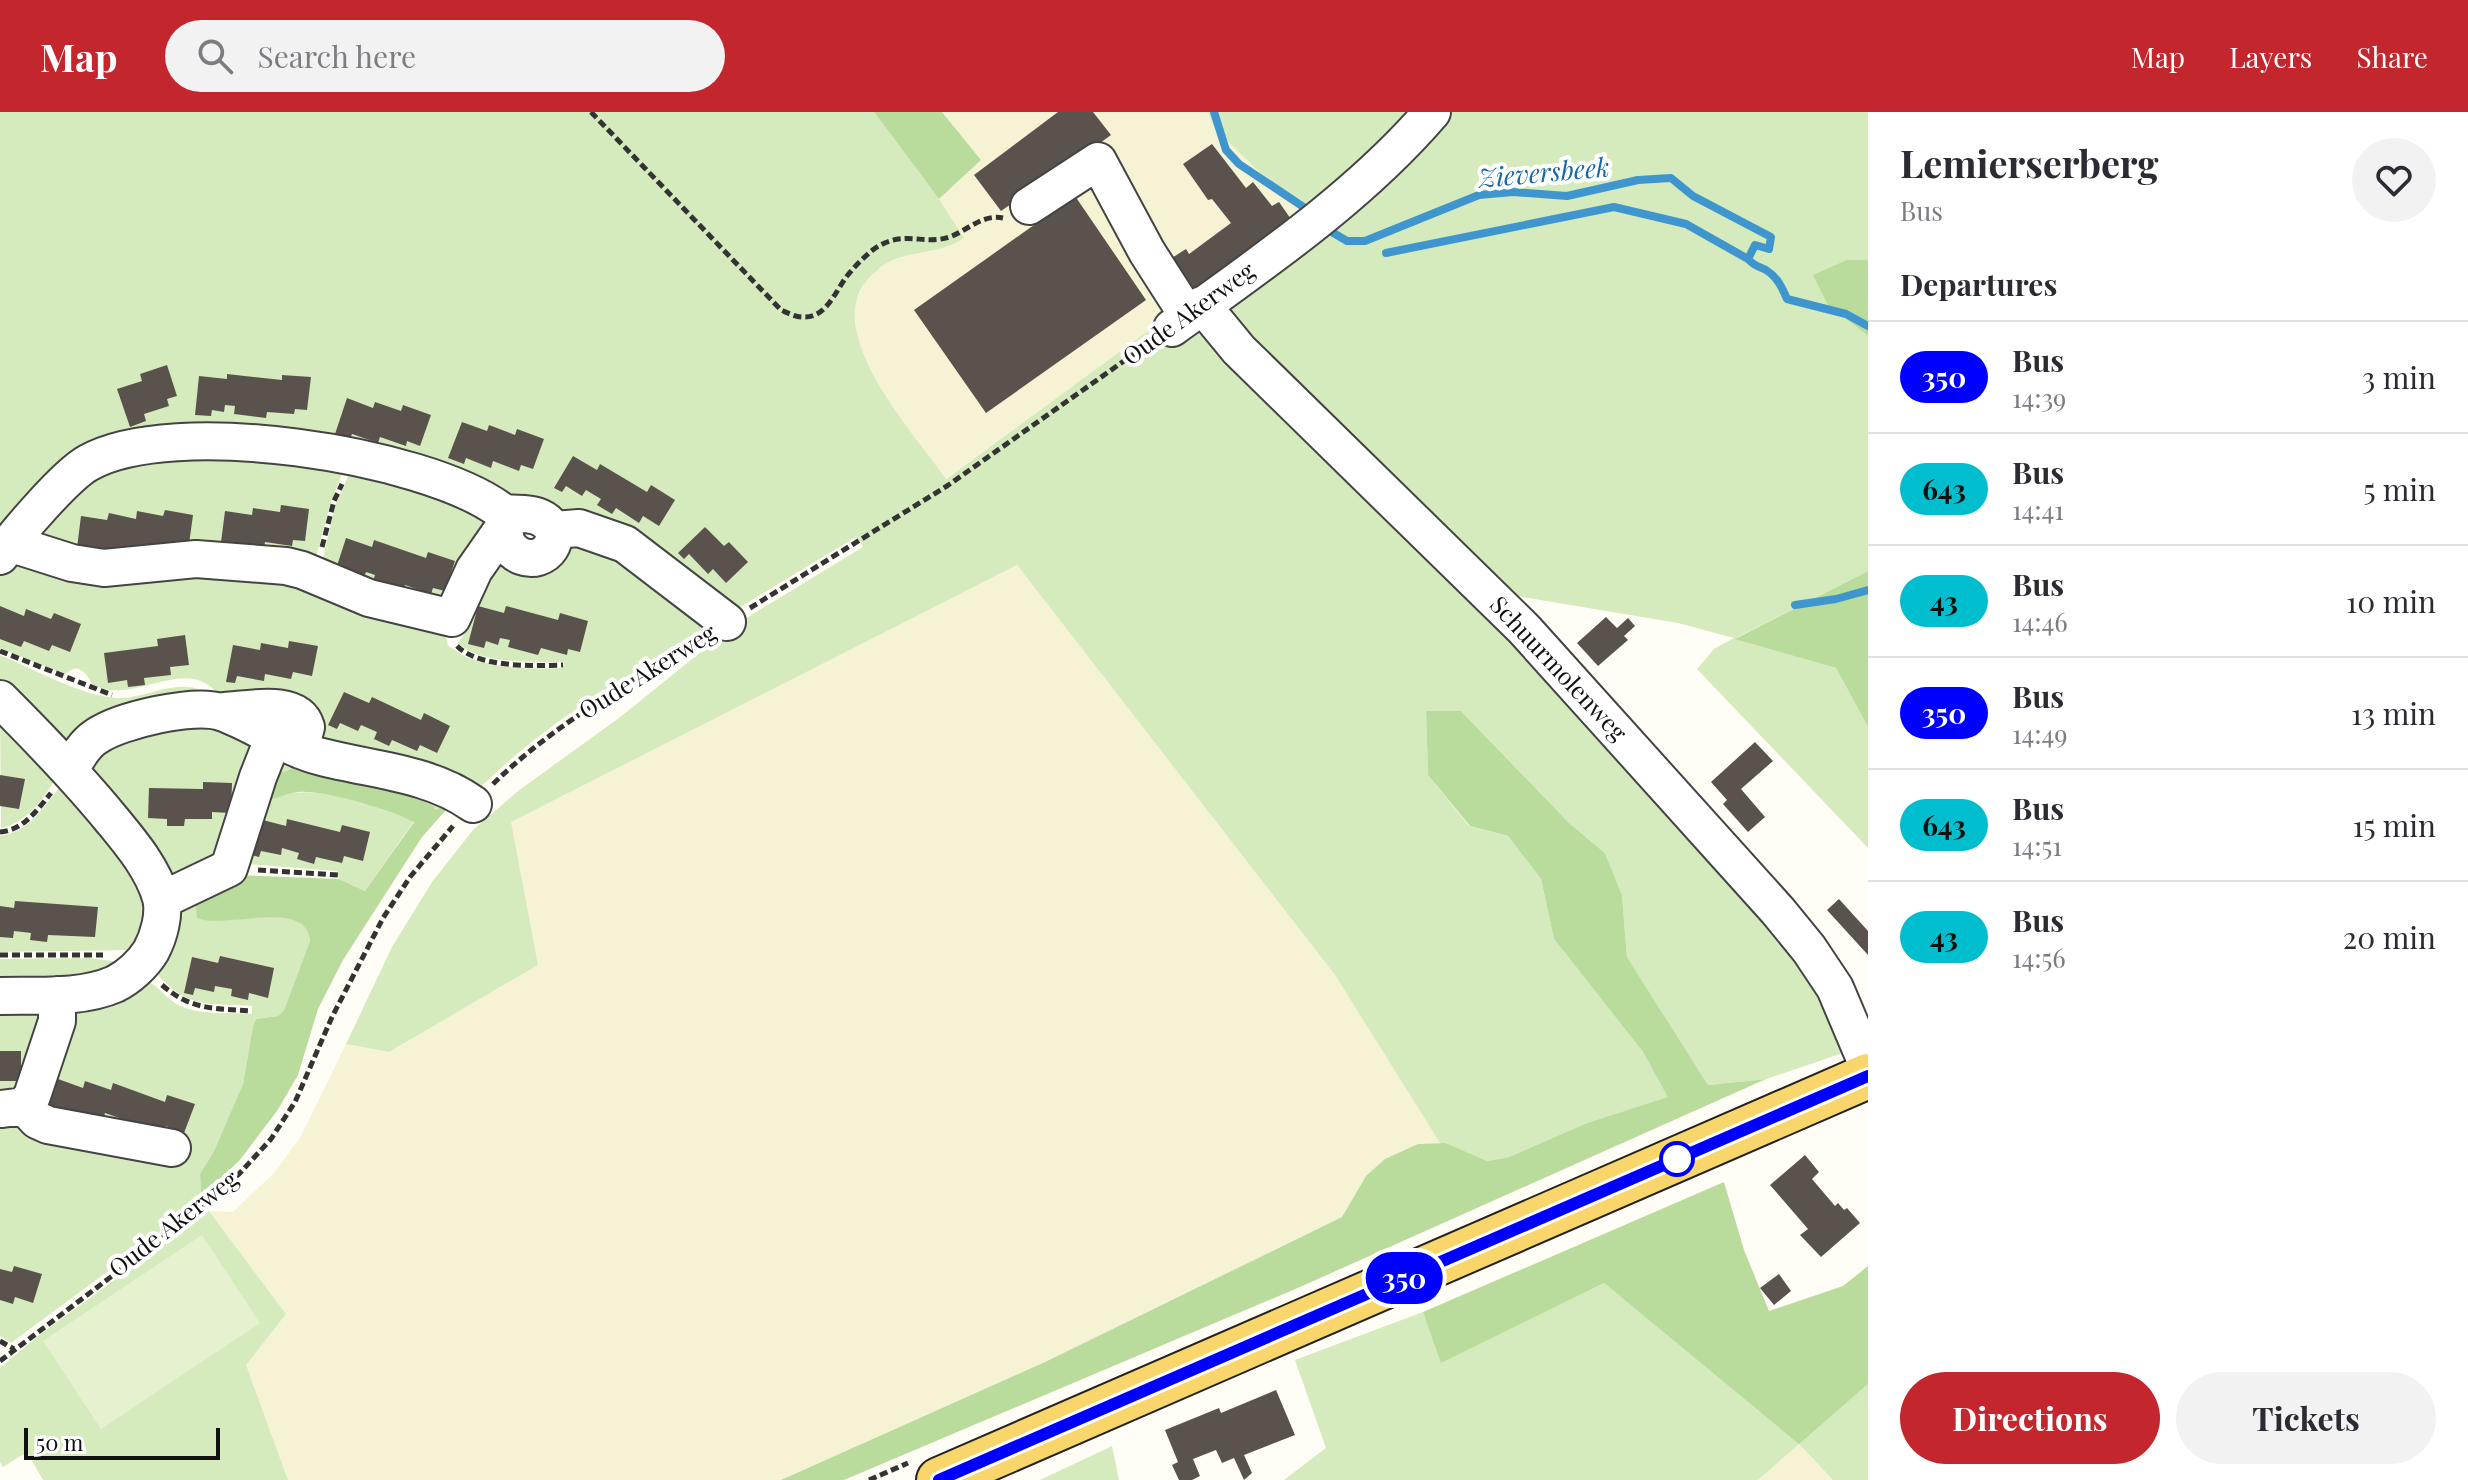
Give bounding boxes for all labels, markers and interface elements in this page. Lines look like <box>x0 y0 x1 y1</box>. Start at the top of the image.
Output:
search box <box>165 20 725 92</box>
text: Map <box>40 31 117 82</box>
icon: search <box>193 34 237 78</box>
text: Search here <box>257 36 416 76</box>
text: Map <box>2131 38 2185 75</box>
text: Layers <box>2229 38 2312 75</box>
text: Share <box>2356 38 2428 75</box>
text: Lemierserberg <box>1900 137 2159 188</box>
button: heart <box>2352 138 2436 222</box>
water label: Zieversbeek <box>1475 148 1611 195</box>
text: Bus <box>1900 193 1943 228</box>
street label: Oude Akerweg <box>1115 253 1261 371</box>
text: Departures <box>1900 264 2057 304</box>
text: Bus <box>2012 340 2064 380</box>
text: 3 min <box>2362 357 2436 397</box>
text: 350 <box>1922 358 1966 395</box>
text: 14:39 <box>2012 380 2066 415</box>
text: Bus <box>2012 452 2064 492</box>
text: 5 min <box>2363 469 2436 509</box>
text: 643 <box>1922 470 1966 507</box>
text: 14:41 <box>2012 492 2064 527</box>
text: Bus <box>2012 564 2064 604</box>
text: 10 min <box>2346 581 2436 621</box>
text: 43 <box>1930 582 1958 619</box>
street label: Schuurmolenweg <box>1484 588 1635 747</box>
text: 14:46 <box>2012 604 2068 639</box>
street label: Oude Akerweg <box>572 615 722 725</box>
text: Bus <box>2012 676 2064 716</box>
text: 13 min <box>2351 693 2436 733</box>
text: 350 <box>1922 694 1966 731</box>
text: 14:49 <box>2012 716 2067 751</box>
text: Bus <box>2012 788 2064 828</box>
text: 15 min <box>2352 805 2436 845</box>
text: 643 <box>1922 806 1966 843</box>
text: 14:51 <box>2012 828 2062 863</box>
text: Bus <box>2012 900 2064 940</box>
text: 20 min <box>2343 917 2436 957</box>
text: 43 <box>1930 918 1958 955</box>
text: 14:56 <box>2012 940 2066 975</box>
unlabelled marker <box>1660 1142 1694 1176</box>
street label: Oude Akerweg <box>101 1161 245 1283</box>
line badge: 350 <box>1358 1252 1450 1304</box>
text: 350 <box>1382 1259 1426 1296</box>
button: Directions <box>1900 1372 2160 1464</box>
button: Tickets <box>2176 1372 2436 1464</box>
scale bar <box>24 1424 220 1460</box>
text: 50 m <box>36 1427 83 1457</box>

